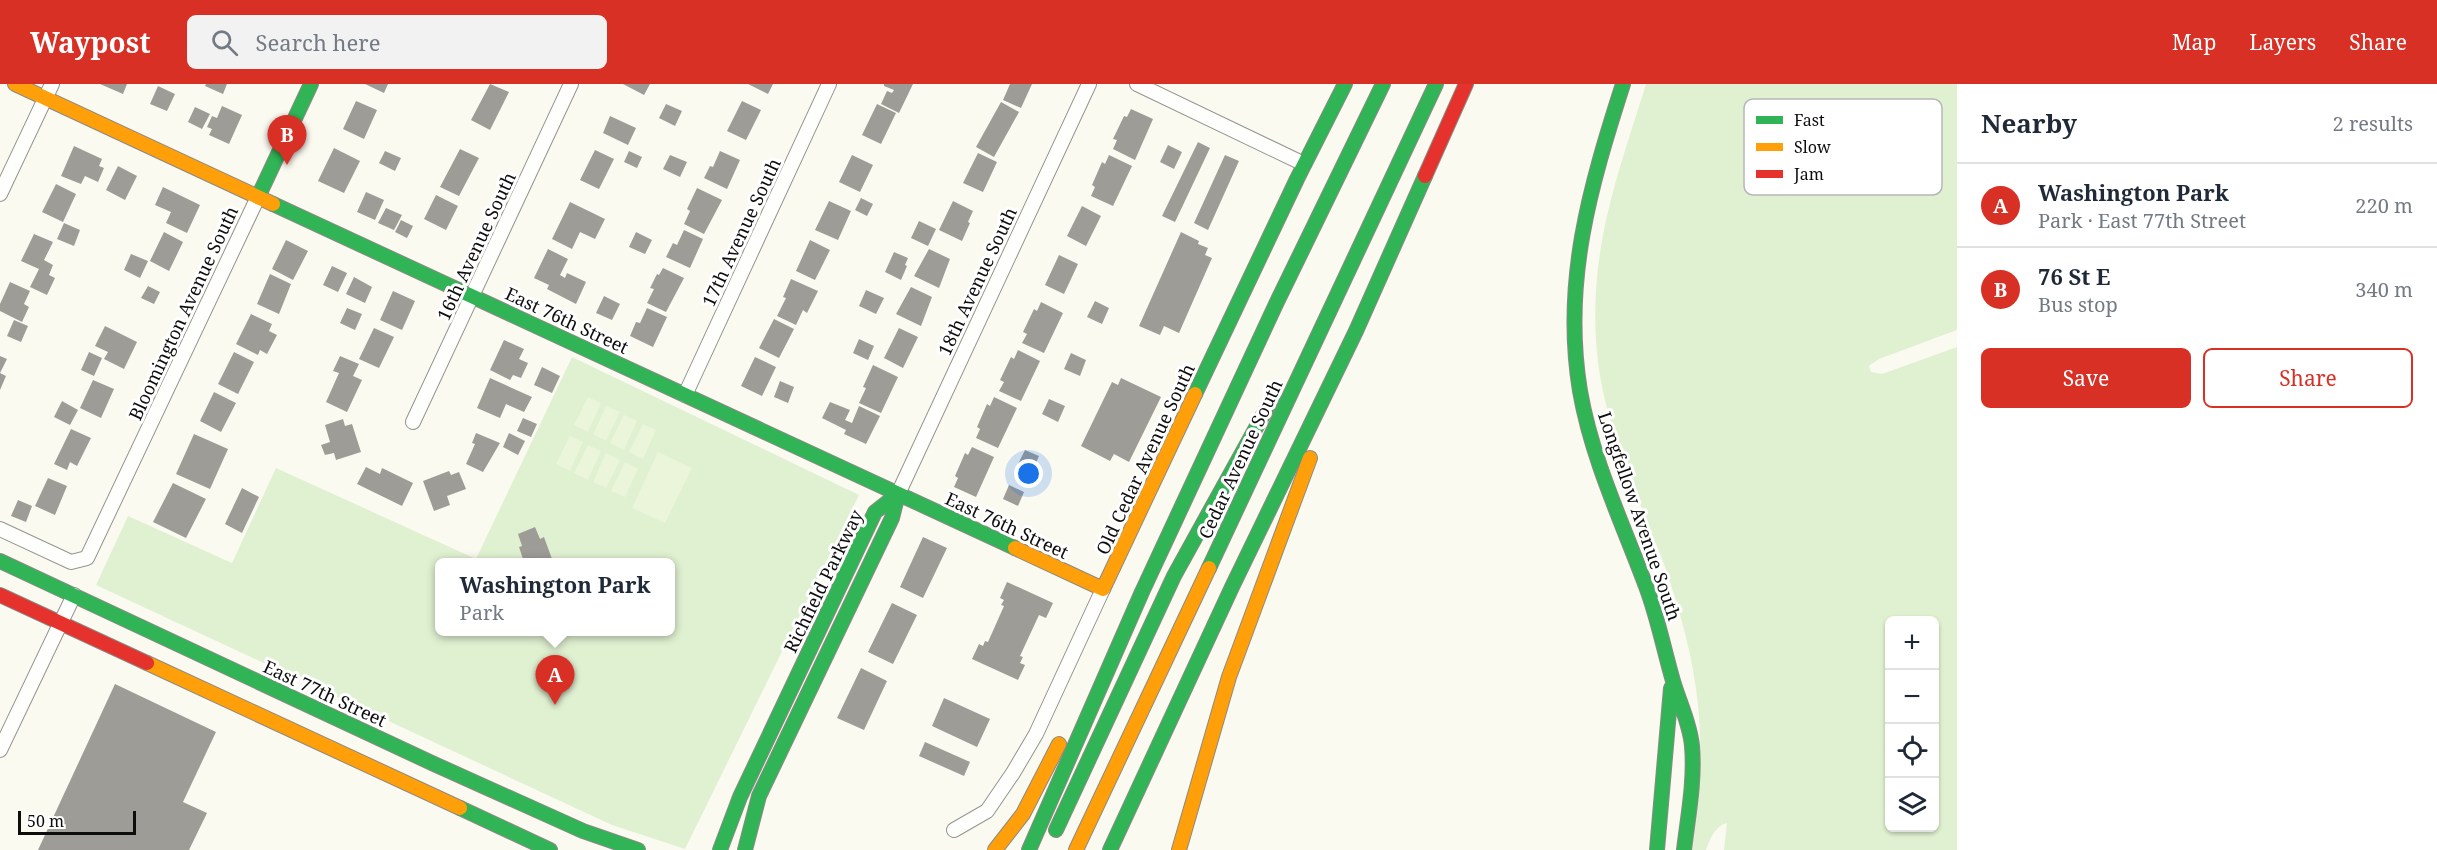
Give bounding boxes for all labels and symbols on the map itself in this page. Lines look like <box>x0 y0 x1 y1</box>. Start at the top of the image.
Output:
legend <box>1744 99 1942 195</box>
text: Fast <box>1794 109 1825 131</box>
pin: B <box>268 116 306 165</box>
text: Slow <box>1794 136 1831 158</box>
street label: 17th Avenue South <box>696 154 786 310</box>
text: Jam <box>1793 163 1824 185</box>
street label: 16th Avenue South <box>431 168 521 324</box>
street label: Bloomington Avenue South <box>123 202 243 424</box>
street label: 18th Avenue South <box>932 203 1022 359</box>
street label: East 76th Street <box>502 281 632 359</box>
street label: Old Cedar Avenue South <box>1090 360 1200 558</box>
street label: Cedar Avenue South <box>1192 375 1288 543</box>
street label: Longfellow Avenue South <box>1593 408 1687 624</box>
your location <box>1014 459 1043 488</box>
street label: East 76th Street <box>942 486 1072 564</box>
street label: Richfield Parkway <box>778 505 868 656</box>
street label: East 77th Street <box>260 654 390 732</box>
pin: A <box>536 656 574 705</box>
scale bar <box>18 808 136 836</box>

